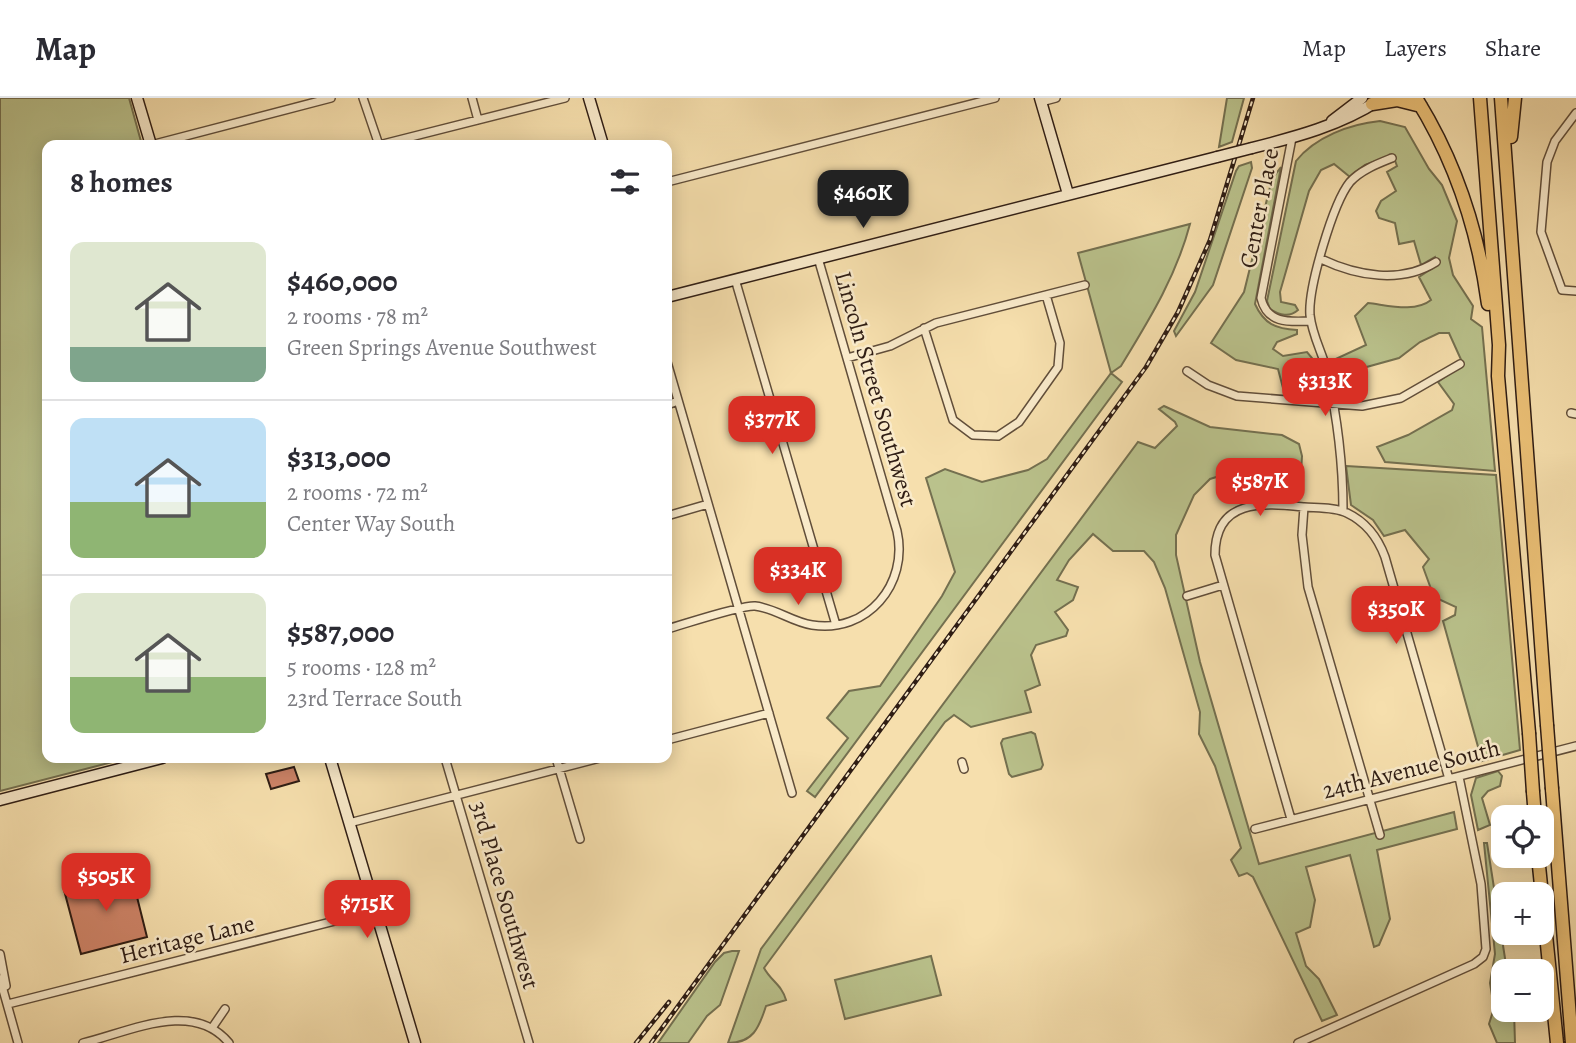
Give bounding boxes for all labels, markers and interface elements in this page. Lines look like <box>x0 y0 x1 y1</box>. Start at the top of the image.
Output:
text: Map <box>35 26 96 71</box>
text: Map <box>1302 32 1346 64</box>
text: Layers <box>1384 32 1447 64</box>
text: Share <box>1485 32 1541 64</box>
street label: Center Place <box>1232 145 1286 271</box>
text: 8 homes <box>70 162 173 202</box>
icon: filters <box>606 163 644 201</box>
pin: $460K <box>814 170 912 230</box>
text: $460K <box>834 177 892 208</box>
text: $460,000 <box>287 261 398 301</box>
street label: Lincoln Street Southwest <box>827 267 925 511</box>
icon: home <box>126 270 210 354</box>
text: 2 rooms · 78 m² <box>287 301 428 332</box>
text: Green Springs Avenue Southwest <box>287 332 597 363</box>
pin: $313K <box>1276 358 1374 418</box>
text: $313K <box>1298 365 1352 396</box>
pin: $377K <box>723 396 821 456</box>
text: $377K <box>744 403 800 434</box>
text: $313,000 <box>287 437 391 477</box>
icon: home <box>126 446 210 530</box>
pin: $587K <box>1211 458 1309 518</box>
text: $587K <box>1232 465 1288 496</box>
text: 2 rooms · 72 m² <box>287 477 428 508</box>
text: Center Way South <box>287 508 455 539</box>
pin: $334K <box>749 547 847 607</box>
text: $334K <box>770 554 826 585</box>
pin: $350K <box>1347 587 1445 646</box>
text: $350K <box>1367 593 1425 624</box>
text: $587,000 <box>287 612 394 652</box>
icon: home <box>126 621 210 705</box>
text: 5 rooms · 128 m² <box>287 652 436 683</box>
text: 23rd Terrace South <box>287 683 462 714</box>
street label: 24th Avenue South <box>1319 731 1503 807</box>
street label: 3rd Place Southwest <box>463 797 547 993</box>
map controls <box>1491 805 1554 1022</box>
button: locate <box>1491 805 1554 868</box>
pin: $505K <box>57 854 155 913</box>
text: $505K <box>77 860 135 891</box>
pin: $715K <box>318 880 416 940</box>
button: + <box>1491 882 1554 945</box>
text: $715K <box>340 887 394 918</box>
street label: Heritage Lane <box>116 907 258 971</box>
button: − <box>1491 959 1554 1022</box>

